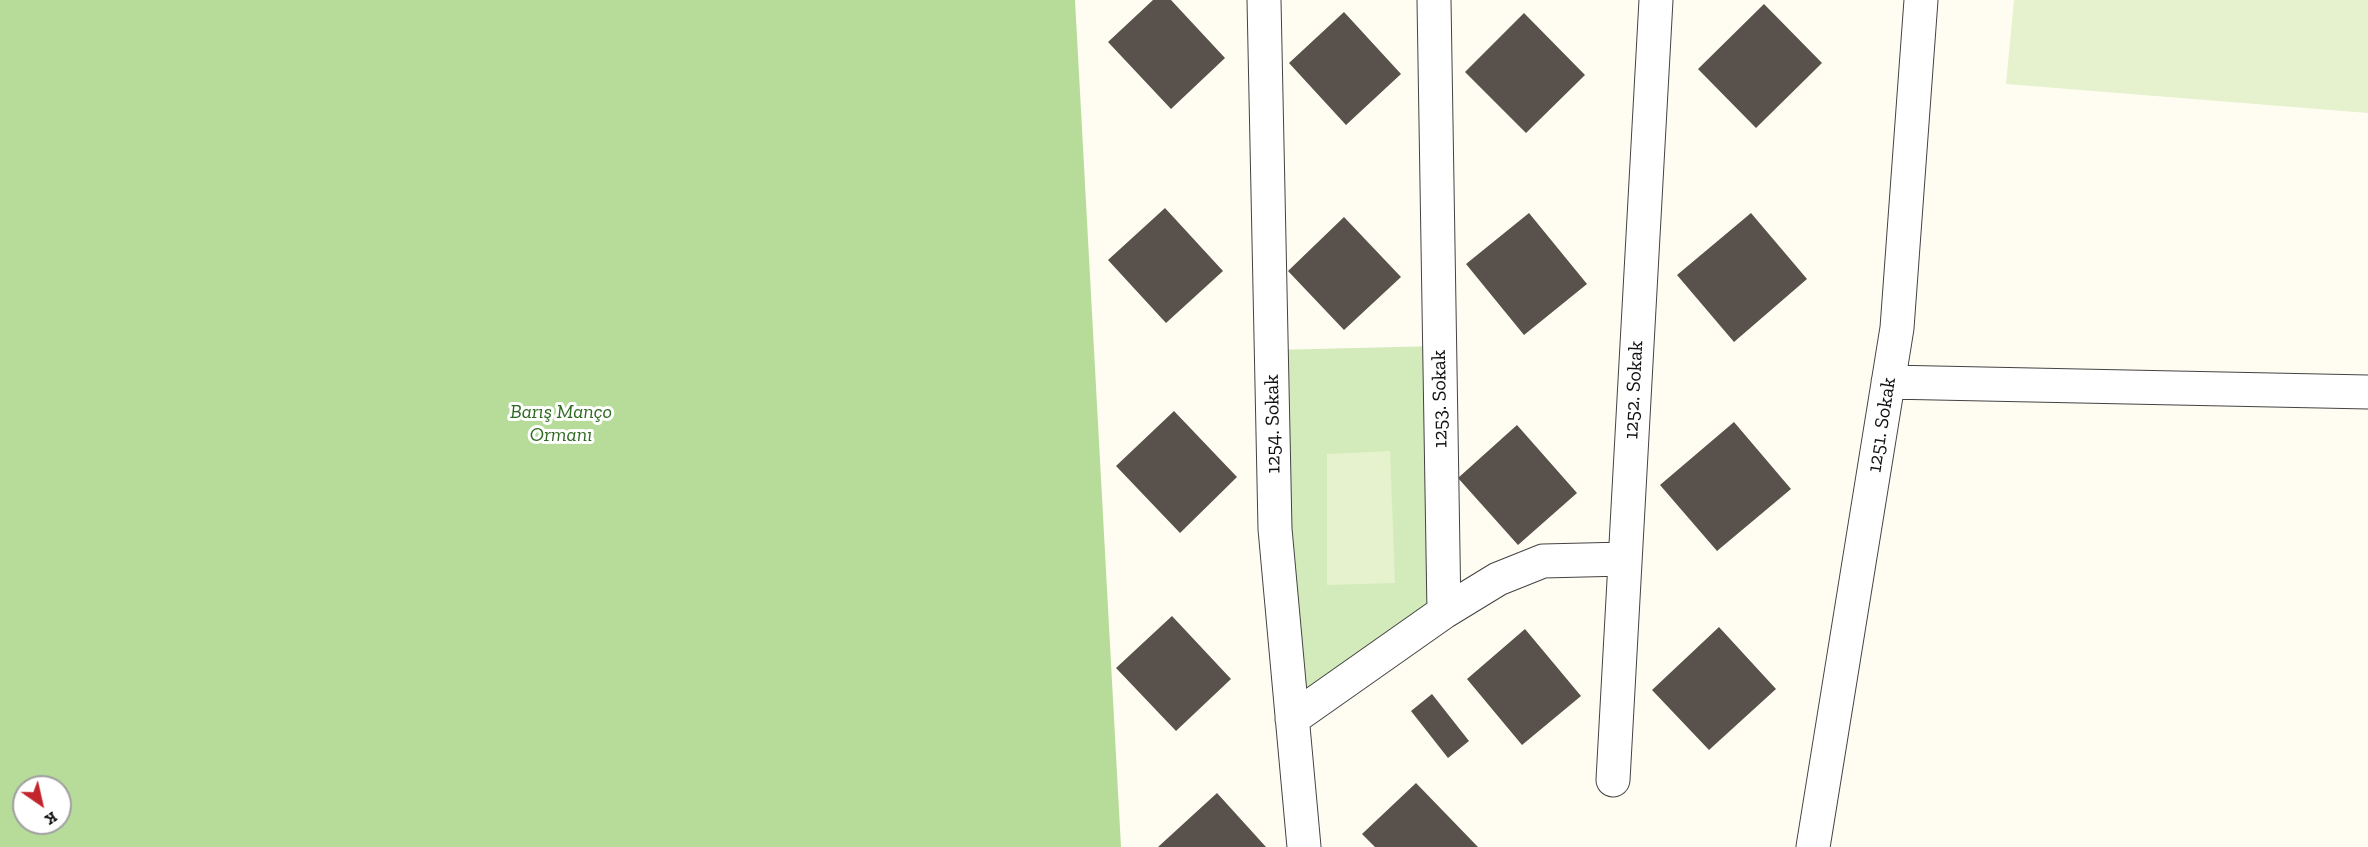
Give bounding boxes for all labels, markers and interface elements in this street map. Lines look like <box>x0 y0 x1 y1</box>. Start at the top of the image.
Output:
street label: 1252. Sokak <box>1619 340 1649 440</box>
street label: 1253. Sokak <box>1427 350 1453 448</box>
street label: 1254. Sokak <box>1260 374 1286 474</box>
street label: 1251. Sokak <box>1863 376 1901 474</box>
park label: Barış Manço Ormanı <box>510 400 612 447</box>
north arrow <box>12 775 72 835</box>
text: K <box>41 808 61 830</box>

